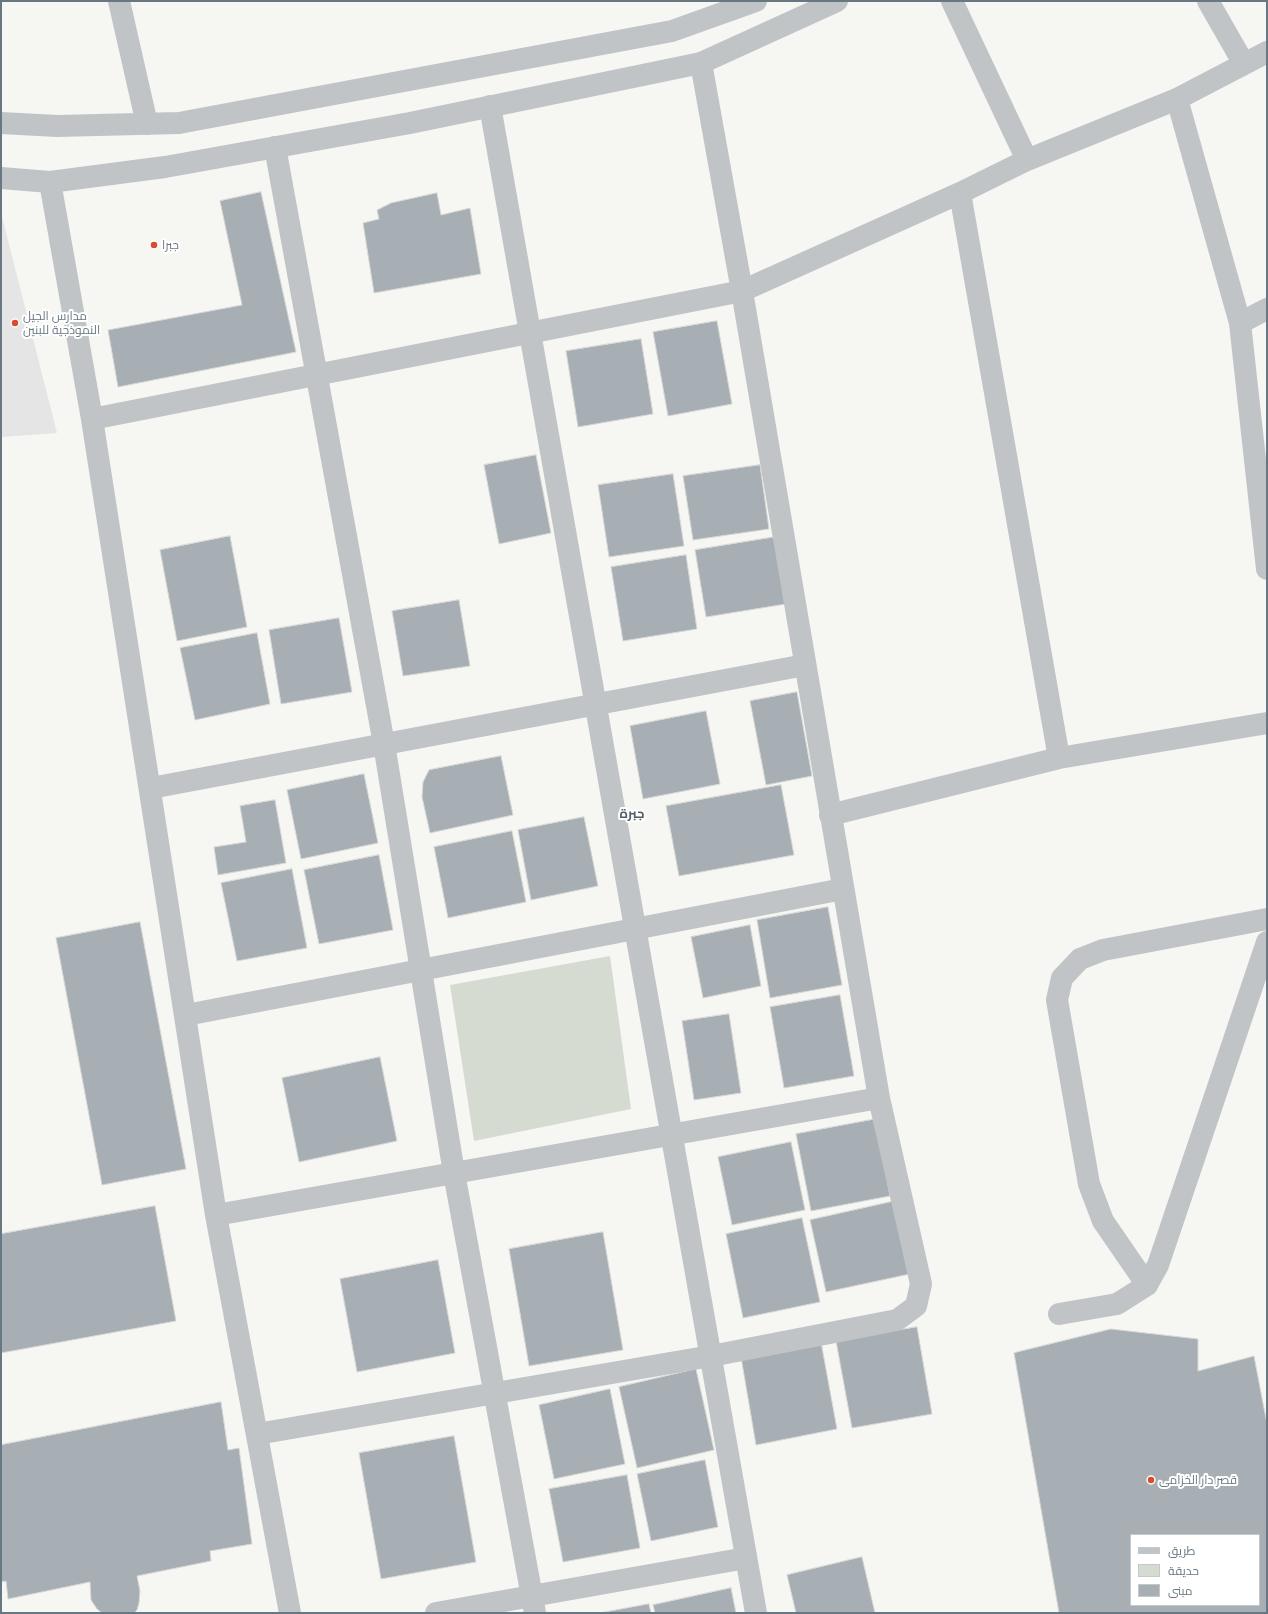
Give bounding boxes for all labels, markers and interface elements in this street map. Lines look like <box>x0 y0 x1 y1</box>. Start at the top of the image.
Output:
place label: جبرا <box>162 238 179 252</box>
marker: جبرا <box>149 240 159 250</box>
place label: مدارس الجيل النموذجية للبنين <box>23 309 100 337</box>
marker: مدارس الجيل النموذجية للبنين <box>10 318 20 328</box>
district label: جبرة <box>620 806 644 822</box>
place label: قصر دار الخزامى <box>1159 1473 1237 1487</box>
marker: قصر دار الخزامى <box>1146 1475 1156 1485</box>
legend <box>1130 1534 1260 1606</box>
text: طريق <box>1168 1543 1195 1558</box>
text: حديقة <box>1168 1563 1199 1578</box>
text: مبنى <box>1168 1583 1193 1598</box>

